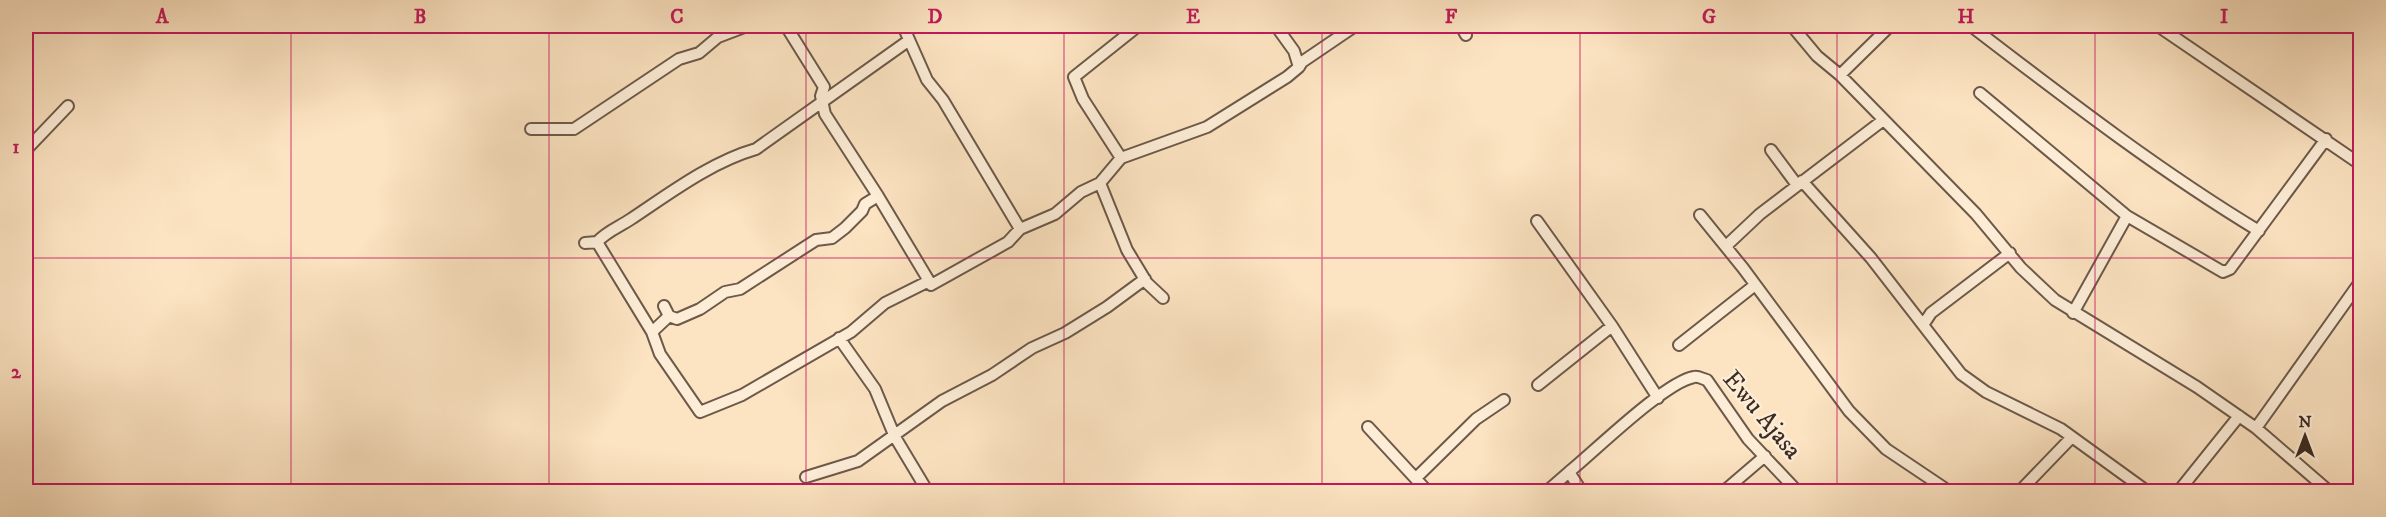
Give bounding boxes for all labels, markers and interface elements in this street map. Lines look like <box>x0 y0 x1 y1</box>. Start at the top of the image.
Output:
text: A <box>155 5 170 30</box>
text: B <box>414 5 426 30</box>
text: C <box>670 5 684 30</box>
text: D <box>928 5 943 30</box>
text: E <box>1186 5 1200 30</box>
text: F <box>1445 5 1458 30</box>
text: G <box>1702 5 1716 30</box>
text: H <box>1958 5 1975 30</box>
text: I <box>2220 5 2228 30</box>
text: 1 <box>12 135 20 160</box>
text: 2 <box>11 360 22 385</box>
street label: Ewu Ajasa <box>1715 364 1809 466</box>
north arrow <box>2275 406 2335 466</box>
text: N <box>2298 412 2312 432</box>

